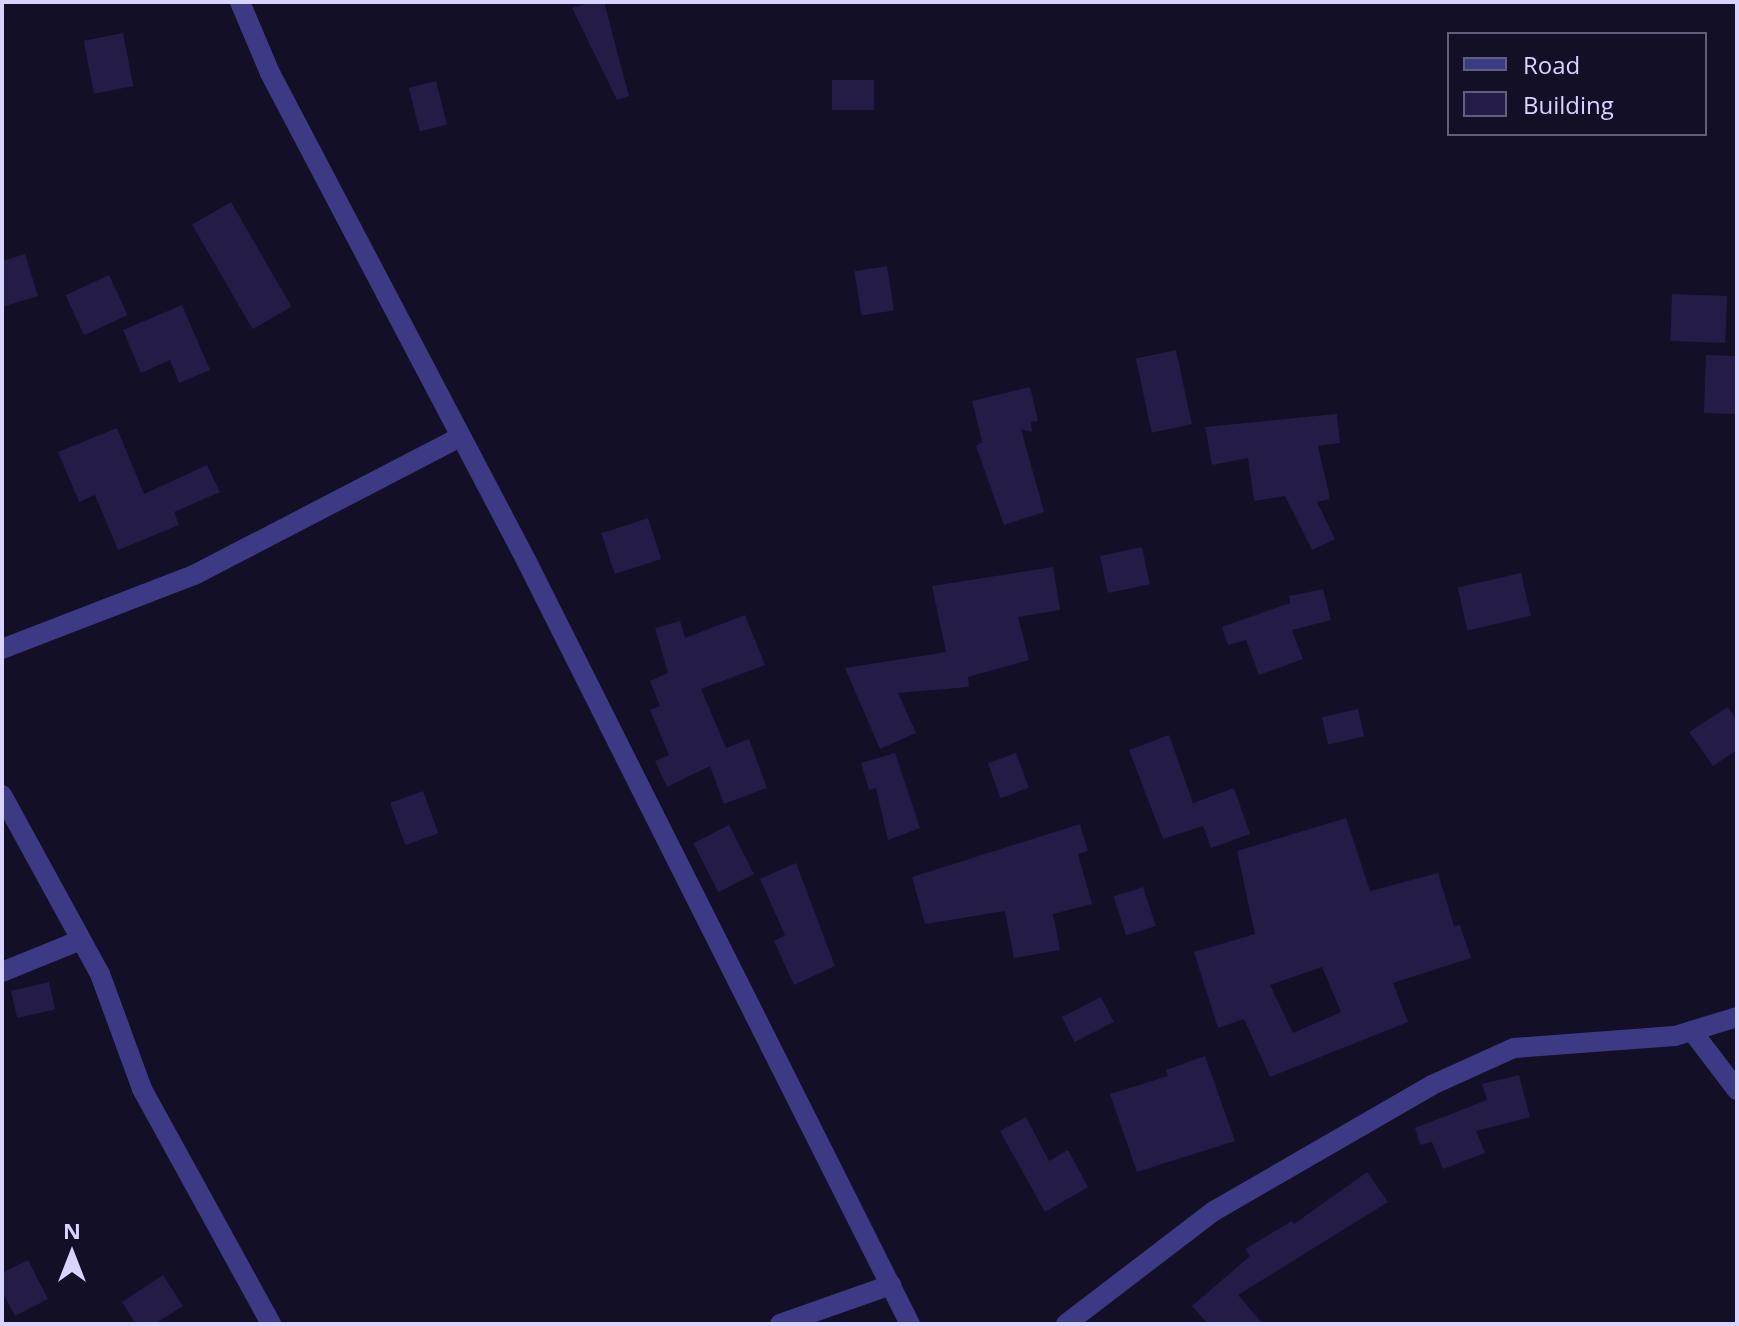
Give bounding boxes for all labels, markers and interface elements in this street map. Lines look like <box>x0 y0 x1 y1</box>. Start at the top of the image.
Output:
legend <box>1447 32 1707 136</box>
text: Road <box>1523 48 1580 81</box>
text: Building <box>1523 88 1614 121</box>
north arrow <box>32 1214 112 1294</box>
text: N <box>63 1215 81 1245</box>

